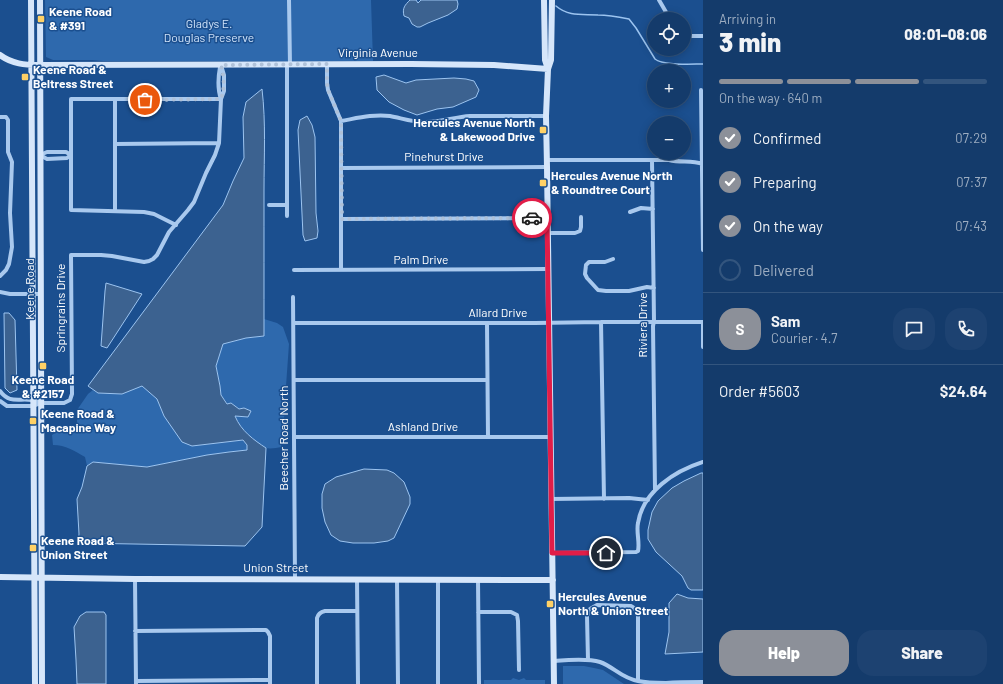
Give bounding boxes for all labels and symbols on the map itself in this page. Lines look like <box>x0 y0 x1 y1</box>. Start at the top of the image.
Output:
place label: Keene Road & #391 <box>49 4 112 32</box>
marker: Keene Road & #391 <box>36 14 46 24</box>
park label: Gladys E. Douglas Preserve <box>164 16 254 44</box>
street label: Virginia Avenue <box>338 45 418 59</box>
place label: Keene Road & Beltress Street <box>33 62 114 90</box>
marker: Keene Road & Beltress Street <box>20 72 30 82</box>
pin <box>128 83 162 117</box>
place label: Hercules Avenue North & Lakewood Drive <box>413 115 535 143</box>
marker: Hercules Avenue North & Lakewood Drive <box>538 125 548 135</box>
street label: Pinehurst Drive <box>404 149 484 163</box>
place label: Hercules Avenue North & Roundtree Court <box>551 168 673 196</box>
marker: Hercules Avenue North & Roundtree Court <box>538 178 548 188</box>
courier <box>512 198 552 238</box>
street label: Palm Drive <box>393 252 449 266</box>
street label: Keene Road <box>22 258 36 320</box>
street label: Springrains Drive <box>53 264 67 352</box>
street label: Riviera Drive <box>635 292 649 358</box>
street label: Allard Drive <box>469 305 527 319</box>
marker: Keene Road & #2157 <box>38 361 48 371</box>
place label: Keene Road & #2157 <box>12 372 75 400</box>
street label: Beecher Road North <box>276 385 290 491</box>
place label: Keene Road & Macapine Way <box>41 406 116 434</box>
marker: Keene Road & Macapine Way <box>28 416 38 426</box>
street label: Ashland Drive <box>388 419 458 433</box>
place label: Keene Road & Union Street <box>41 533 115 561</box>
pin <box>589 536 623 570</box>
marker: Keene Road & Union Street <box>28 543 38 553</box>
street label: Union Street <box>243 560 309 574</box>
place label: Hercules Avenue North & Union Street <box>558 589 669 617</box>
marker: Hercules Avenue North & Union Street <box>545 599 555 609</box>

